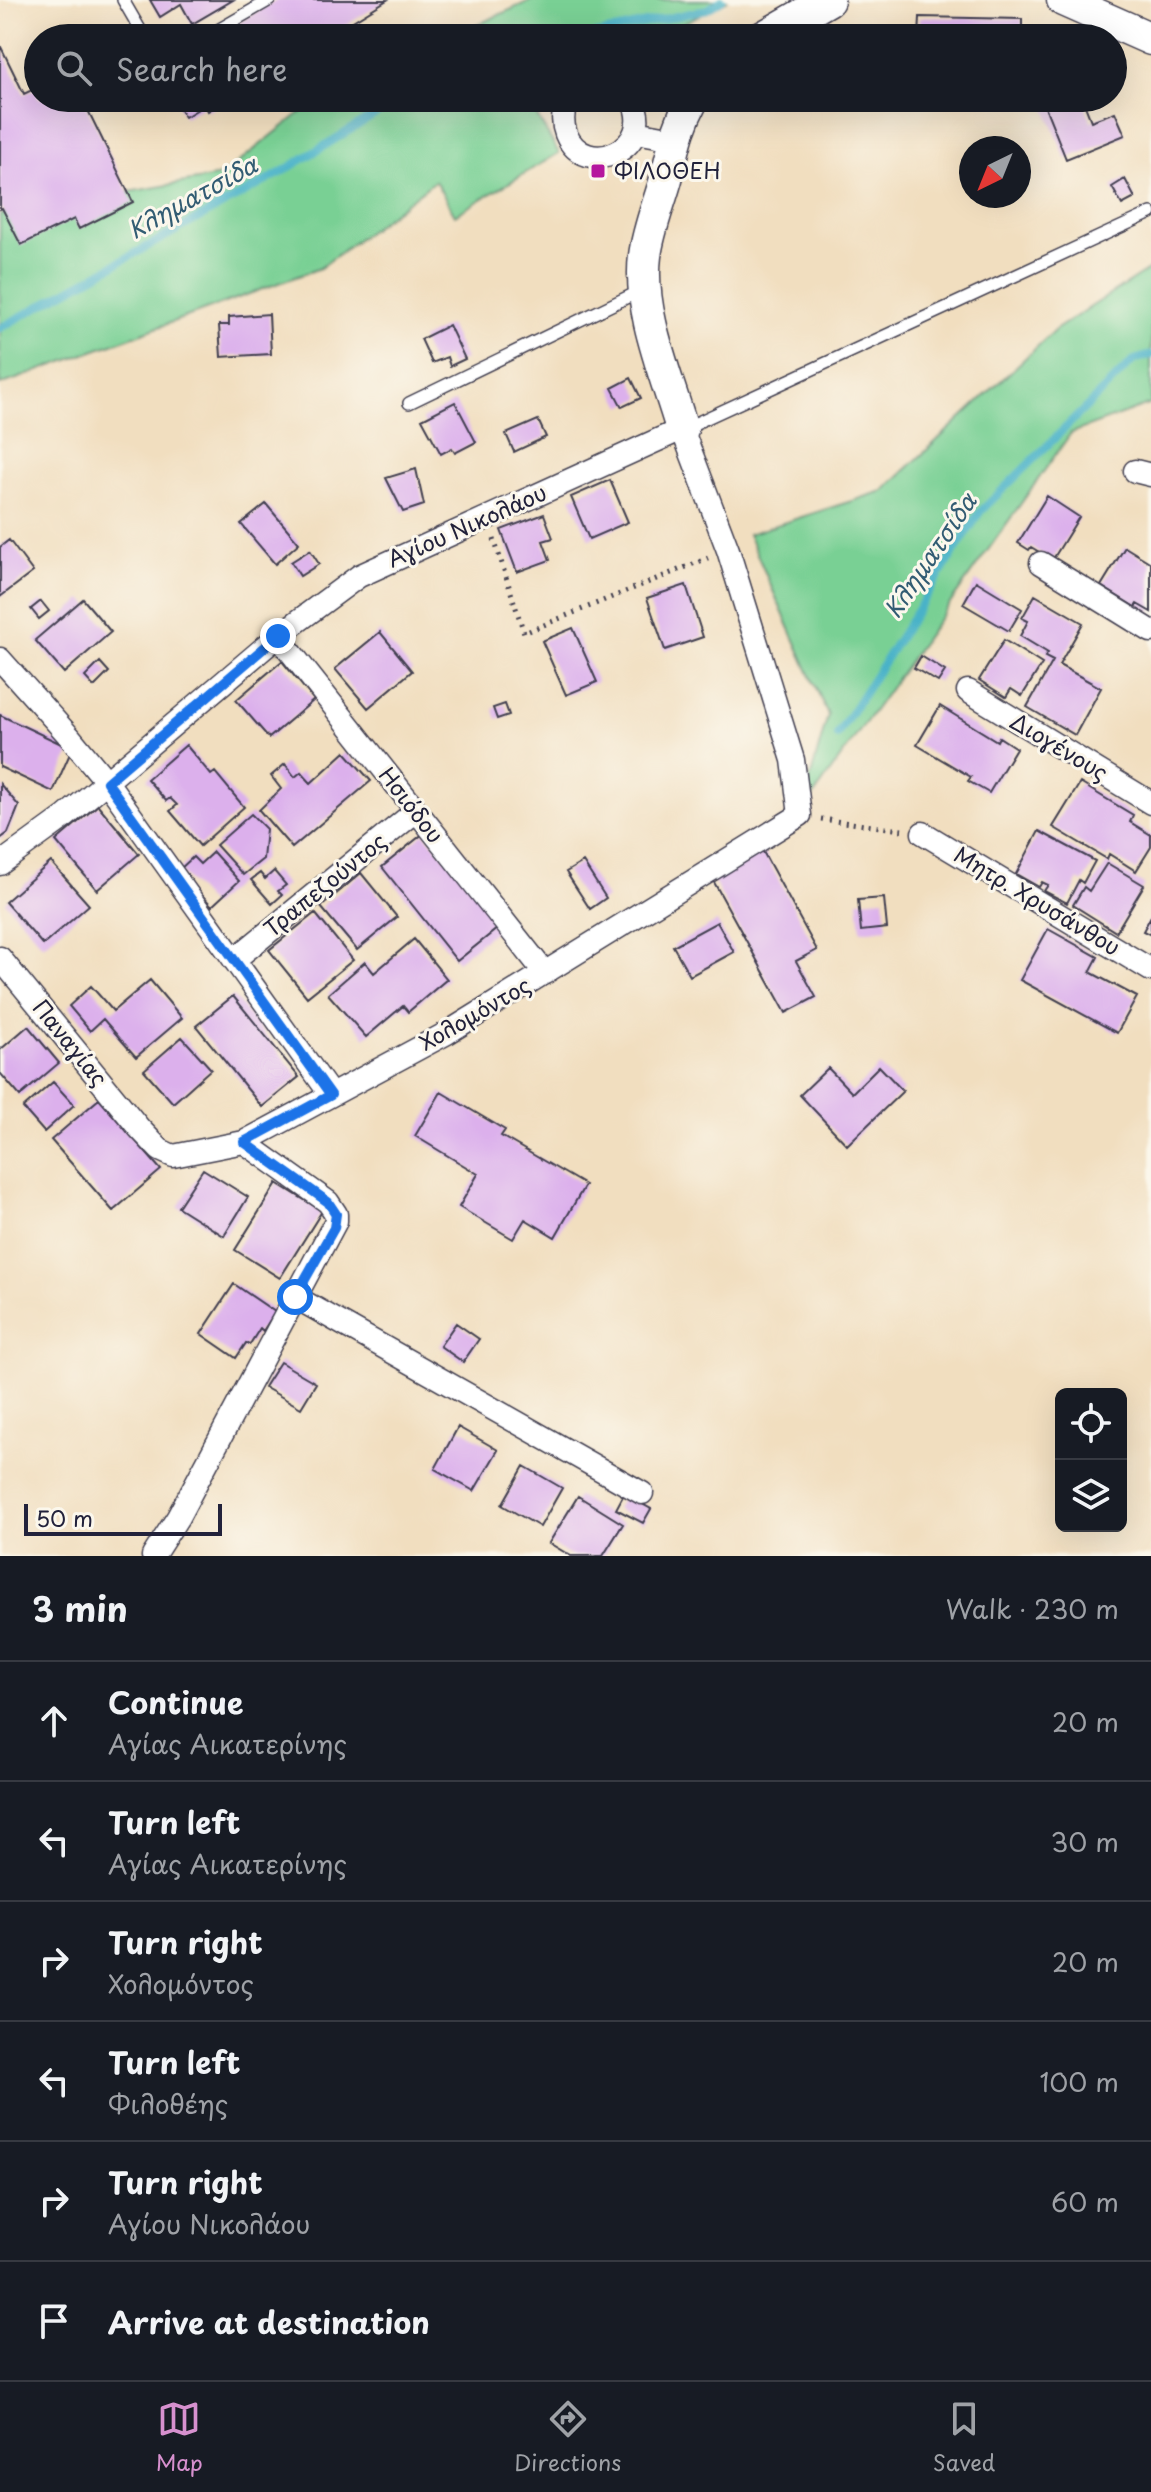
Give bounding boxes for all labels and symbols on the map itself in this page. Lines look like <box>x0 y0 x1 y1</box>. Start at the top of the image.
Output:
north arrow <box>959 136 1031 208</box>
water label: Κληματσίδα <box>121 145 265 247</box>
place label: ΦΙΛΟΘΕΗ <box>614 153 721 186</box>
marker: ΦΙΛΟΘΕΗ <box>589 162 607 180</box>
street label: Αγίου Νικολάου <box>381 475 551 575</box>
water label: Κληματσίδα <box>874 484 985 624</box>
route end <box>260 618 296 654</box>
street label: Διογένους <box>1005 704 1115 788</box>
street label: Ησιόδου <box>372 759 452 849</box>
street label: Τραπεζούντος <box>256 824 392 944</box>
street label: Μητρ. Χρυσάνθου <box>948 837 1127 963</box>
street label: Χολομόντος <box>413 968 536 1058</box>
street label: Παναγίας <box>26 992 116 1092</box>
route start <box>277 1279 313 1315</box>
scale bar <box>24 1500 222 1536</box>

